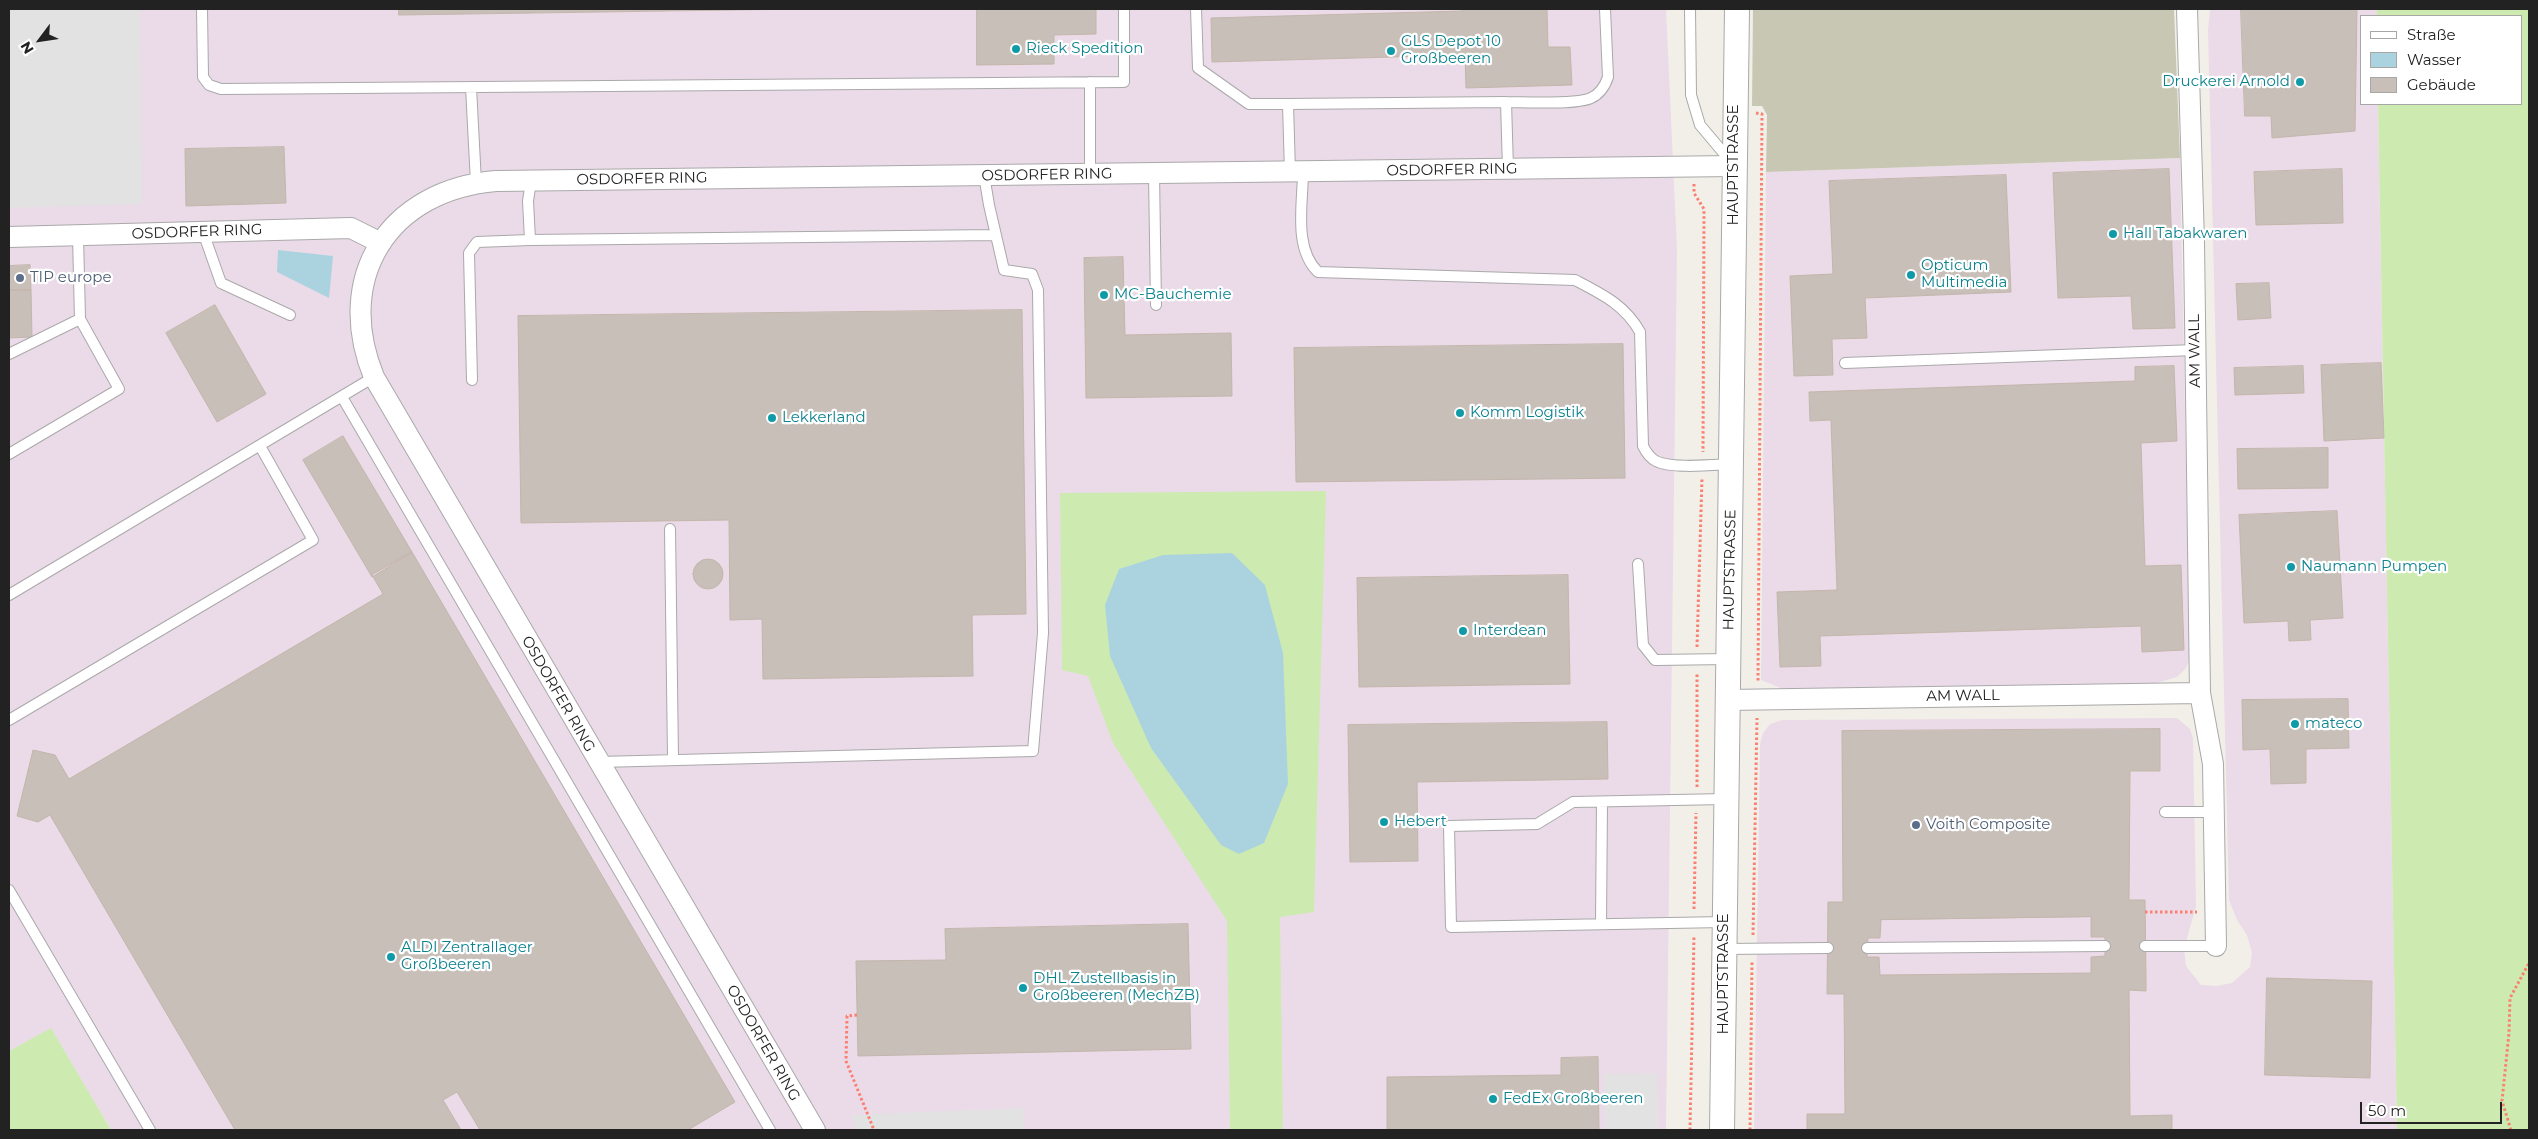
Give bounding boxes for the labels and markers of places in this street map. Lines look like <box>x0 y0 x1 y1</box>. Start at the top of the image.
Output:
place label: GLS Depot 10 Großbeeren <box>1401 33 1501 68</box>
place label: Rieck Spedition <box>1026 40 1143 58</box>
marker: Rieck Spedition <box>1010 43 1022 55</box>
marker: GLS Depot 10 Großbeeren <box>1385 45 1397 57</box>
place label: Druckerei Arnold <box>2162 73 2290 91</box>
marker: Druckerei Arnold <box>2294 76 2306 88</box>
place label: Hall Tabakwaren <box>2123 225 2247 243</box>
marker: Hall Tabakwaren <box>2107 228 2119 240</box>
place label: Opticum Multimedia <box>1921 257 2007 292</box>
place label: TIP europe <box>30 269 111 287</box>
marker: Opticum Multimedia <box>1905 269 1917 281</box>
marker: TIP europe <box>14 272 26 284</box>
place label: MC-Bauchemie <box>1114 286 1231 304</box>
marker: MC-Bauchemie <box>1098 289 1110 301</box>
place label: Komm Logistik <box>1470 404 1584 422</box>
marker: Komm Logistik <box>1454 407 1466 419</box>
place label: Lekkerland <box>782 409 866 427</box>
marker: Lekkerland <box>766 412 778 424</box>
place label: Naumann Pumpen <box>2301 558 2447 576</box>
marker: Naumann Pumpen <box>2285 561 2297 573</box>
place label: Interdean <box>1473 622 1546 640</box>
marker: Interdean <box>1457 625 1469 637</box>
place label: mateco <box>2305 715 2362 733</box>
marker: mateco <box>2289 718 2301 730</box>
place label: Hebert <box>1394 813 1447 831</box>
marker: Hebert <box>1378 816 1390 828</box>
place label: Voith Composite <box>1926 816 2050 834</box>
marker: Voith Composite <box>1910 819 1922 831</box>
place label: ALDI Zentrallager Großbeeren <box>401 939 533 974</box>
marker: ALDI Zentrallager Großbeeren <box>385 951 397 963</box>
place label: DHL Zustellbasis in Großbeeren (MechZB) <box>1033 970 1200 1005</box>
marker: DHL Zustellbasis in Großbeeren (MechZB) <box>1017 982 1029 994</box>
place label: FedEx Großbeeren <box>1503 1090 1643 1108</box>
marker: FedEx Großbeeren <box>1487 1093 1499 1105</box>

